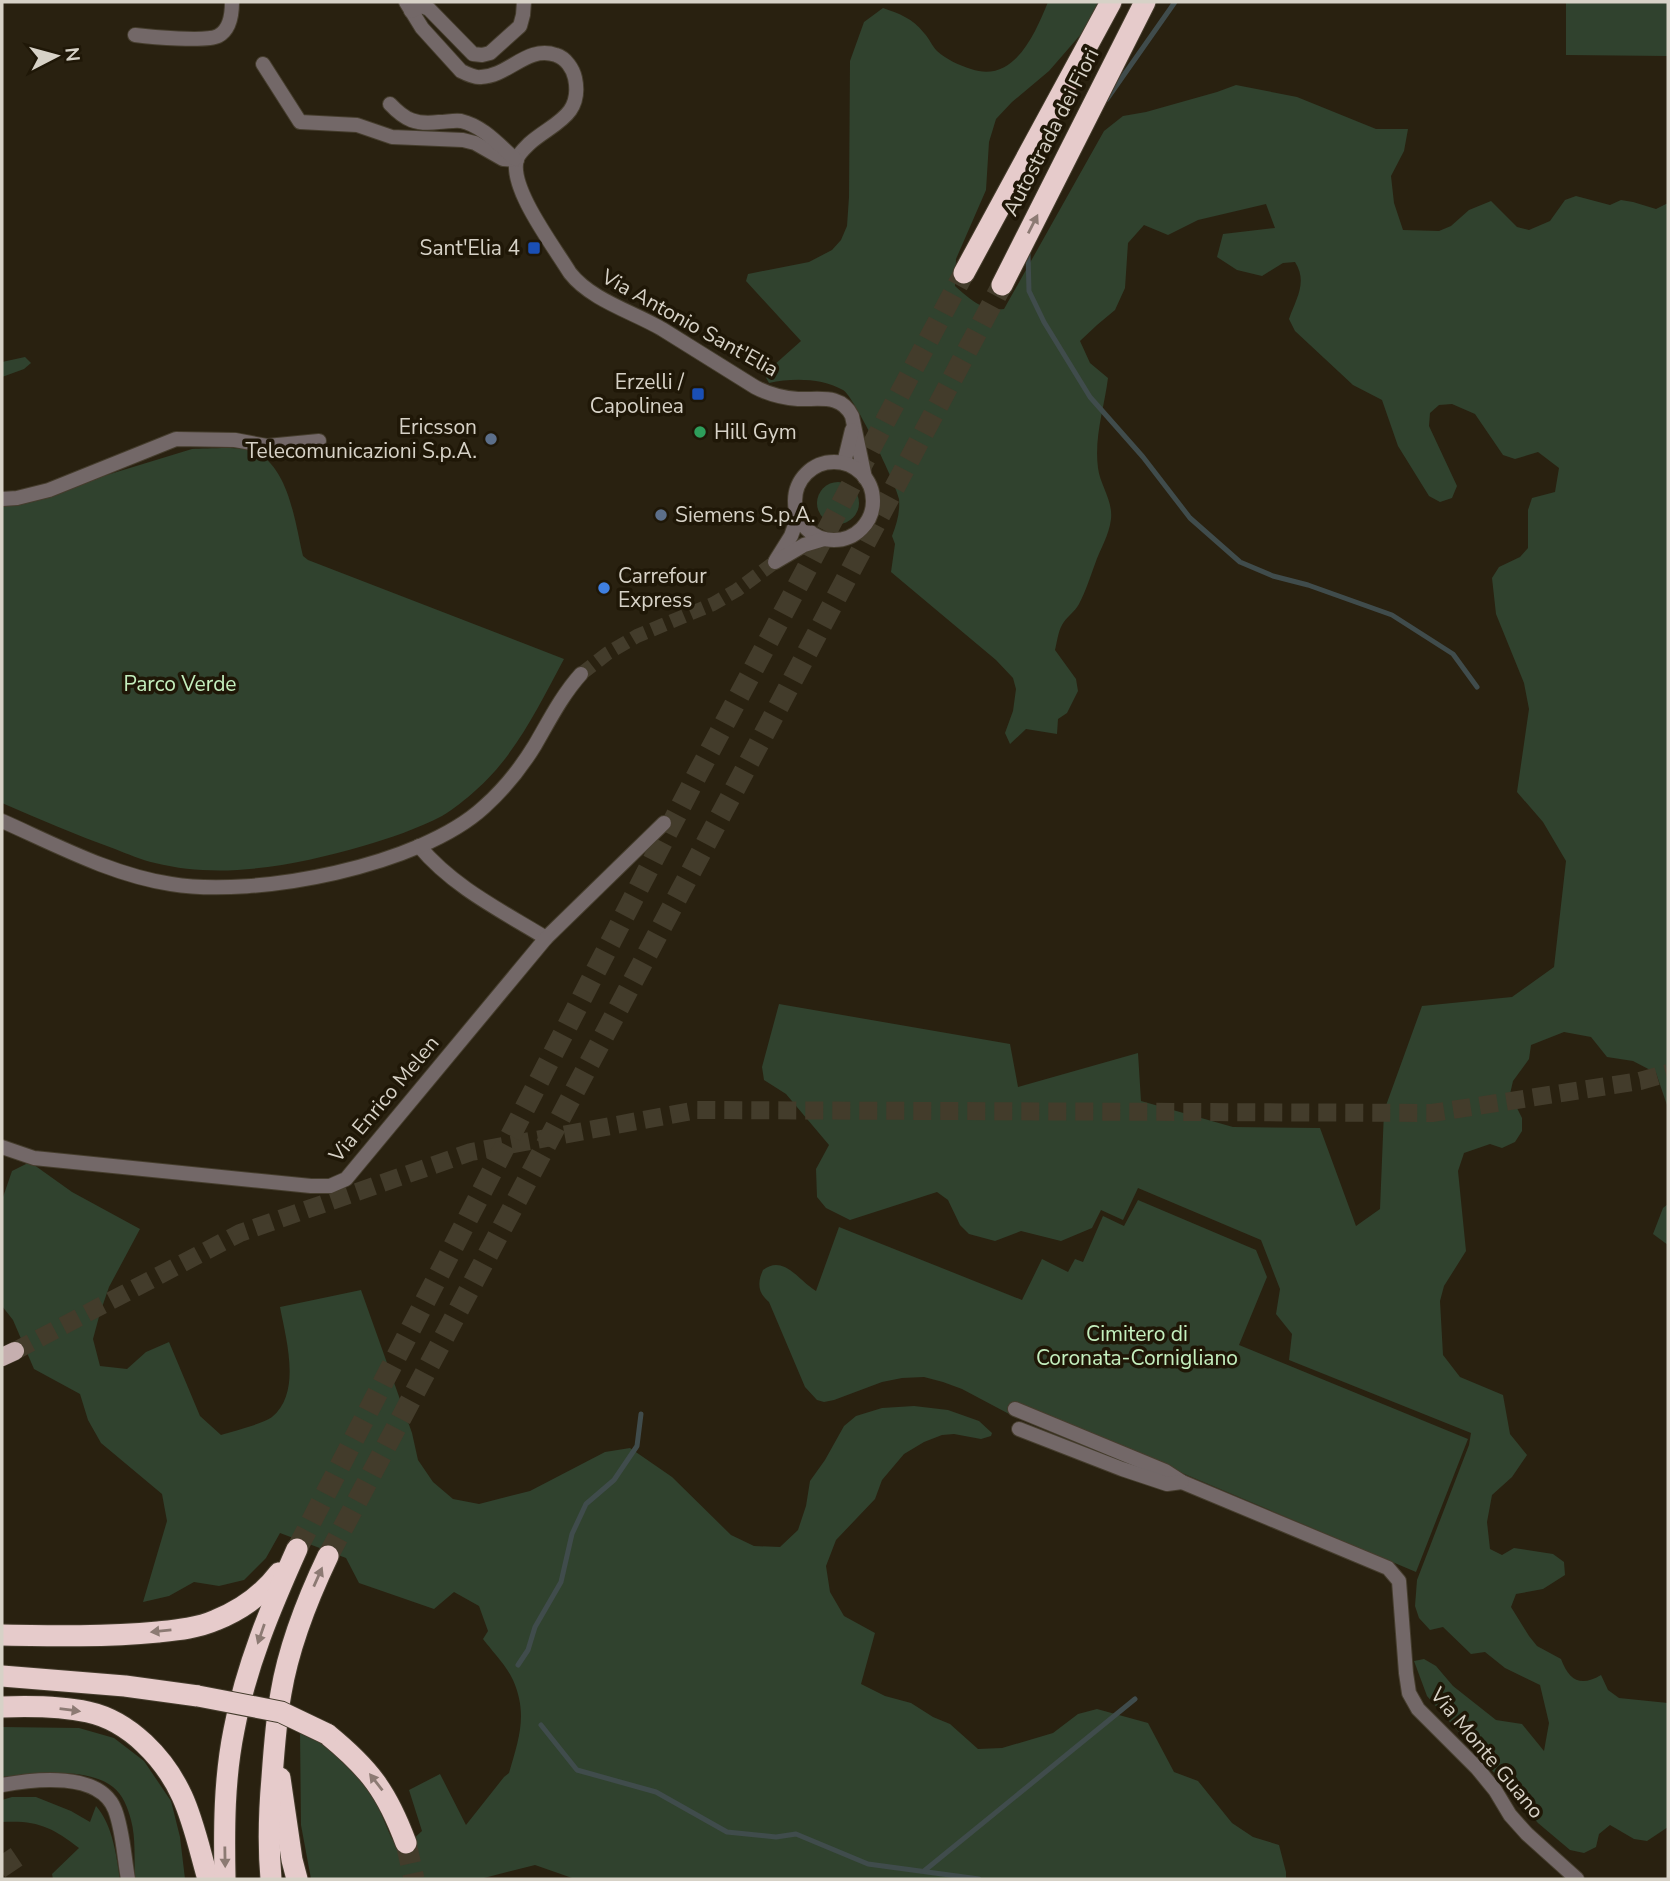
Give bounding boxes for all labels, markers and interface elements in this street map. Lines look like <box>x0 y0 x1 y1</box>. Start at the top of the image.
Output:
north arrow <box>21 21 91 91</box>
street label: Autostrada dei Fiori <box>997 43 1105 221</box>
text: N <box>58 46 86 63</box>
one-way arrow <box>1027 214 1038 234</box>
place label: Sant'Elia 4 <box>420 234 520 262</box>
marker: Sant'Elia 4 <box>526 240 542 256</box>
street label: Via Antonio Sant'Elia <box>596 262 784 383</box>
place label: Erzelli / Capolinea <box>590 368 685 420</box>
marker: Erzelli / Capolinea <box>690 386 706 402</box>
place label: Ericsson Telecomunicazioni S.p.A. <box>246 413 477 465</box>
place label: Hill Gym <box>714 418 797 446</box>
marker: Hill Gym <box>692 424 708 440</box>
marker: Ericsson Telecomunicazioni S.p.A. <box>483 431 499 447</box>
place label: Siemens S.p.A. <box>675 501 816 529</box>
marker: Siemens S.p.A. <box>653 507 669 523</box>
place label: Carrefour Express <box>618 562 707 614</box>
marker: Carrefour Express <box>596 580 612 596</box>
park label: Parco Verde <box>123 670 237 698</box>
street label: Via Enrico Melen <box>322 1030 445 1169</box>
park label: Cimitero di Coronata-Cornigliano <box>1036 1320 1238 1372</box>
one-way arrow <box>312 1567 324 1587</box>
one-way arrow <box>255 1624 266 1645</box>
one-way arrow <box>150 1626 172 1637</box>
street label: Via Monte Guano <box>1423 1681 1550 1824</box>
one-way arrow <box>59 1704 81 1715</box>
one-way arrow <box>369 1773 383 1791</box>
one-way arrow <box>219 1846 231 1868</box>

